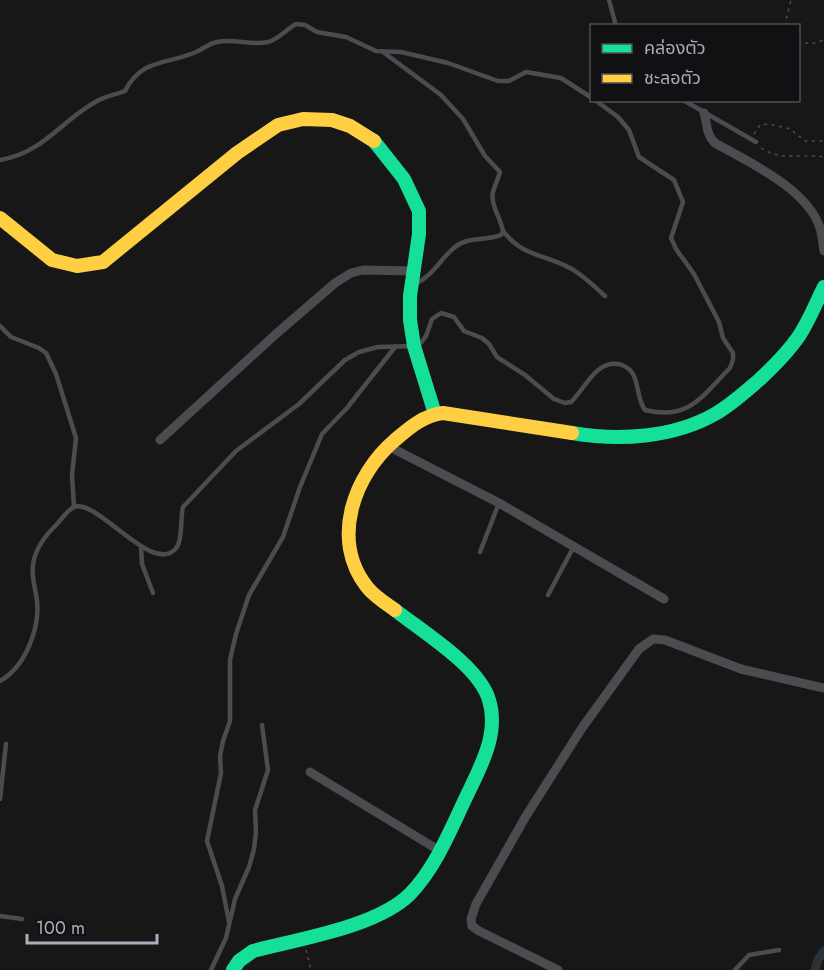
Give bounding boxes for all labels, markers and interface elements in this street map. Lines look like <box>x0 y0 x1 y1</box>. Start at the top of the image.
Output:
legend <box>590 24 800 102</box>
text: คล่องตัว <box>644 35 706 61</box>
text: ชะลอตัว <box>644 65 701 91</box>
scale bar <box>27 907 158 945</box>
text: 100 m <box>36 915 85 941</box>

